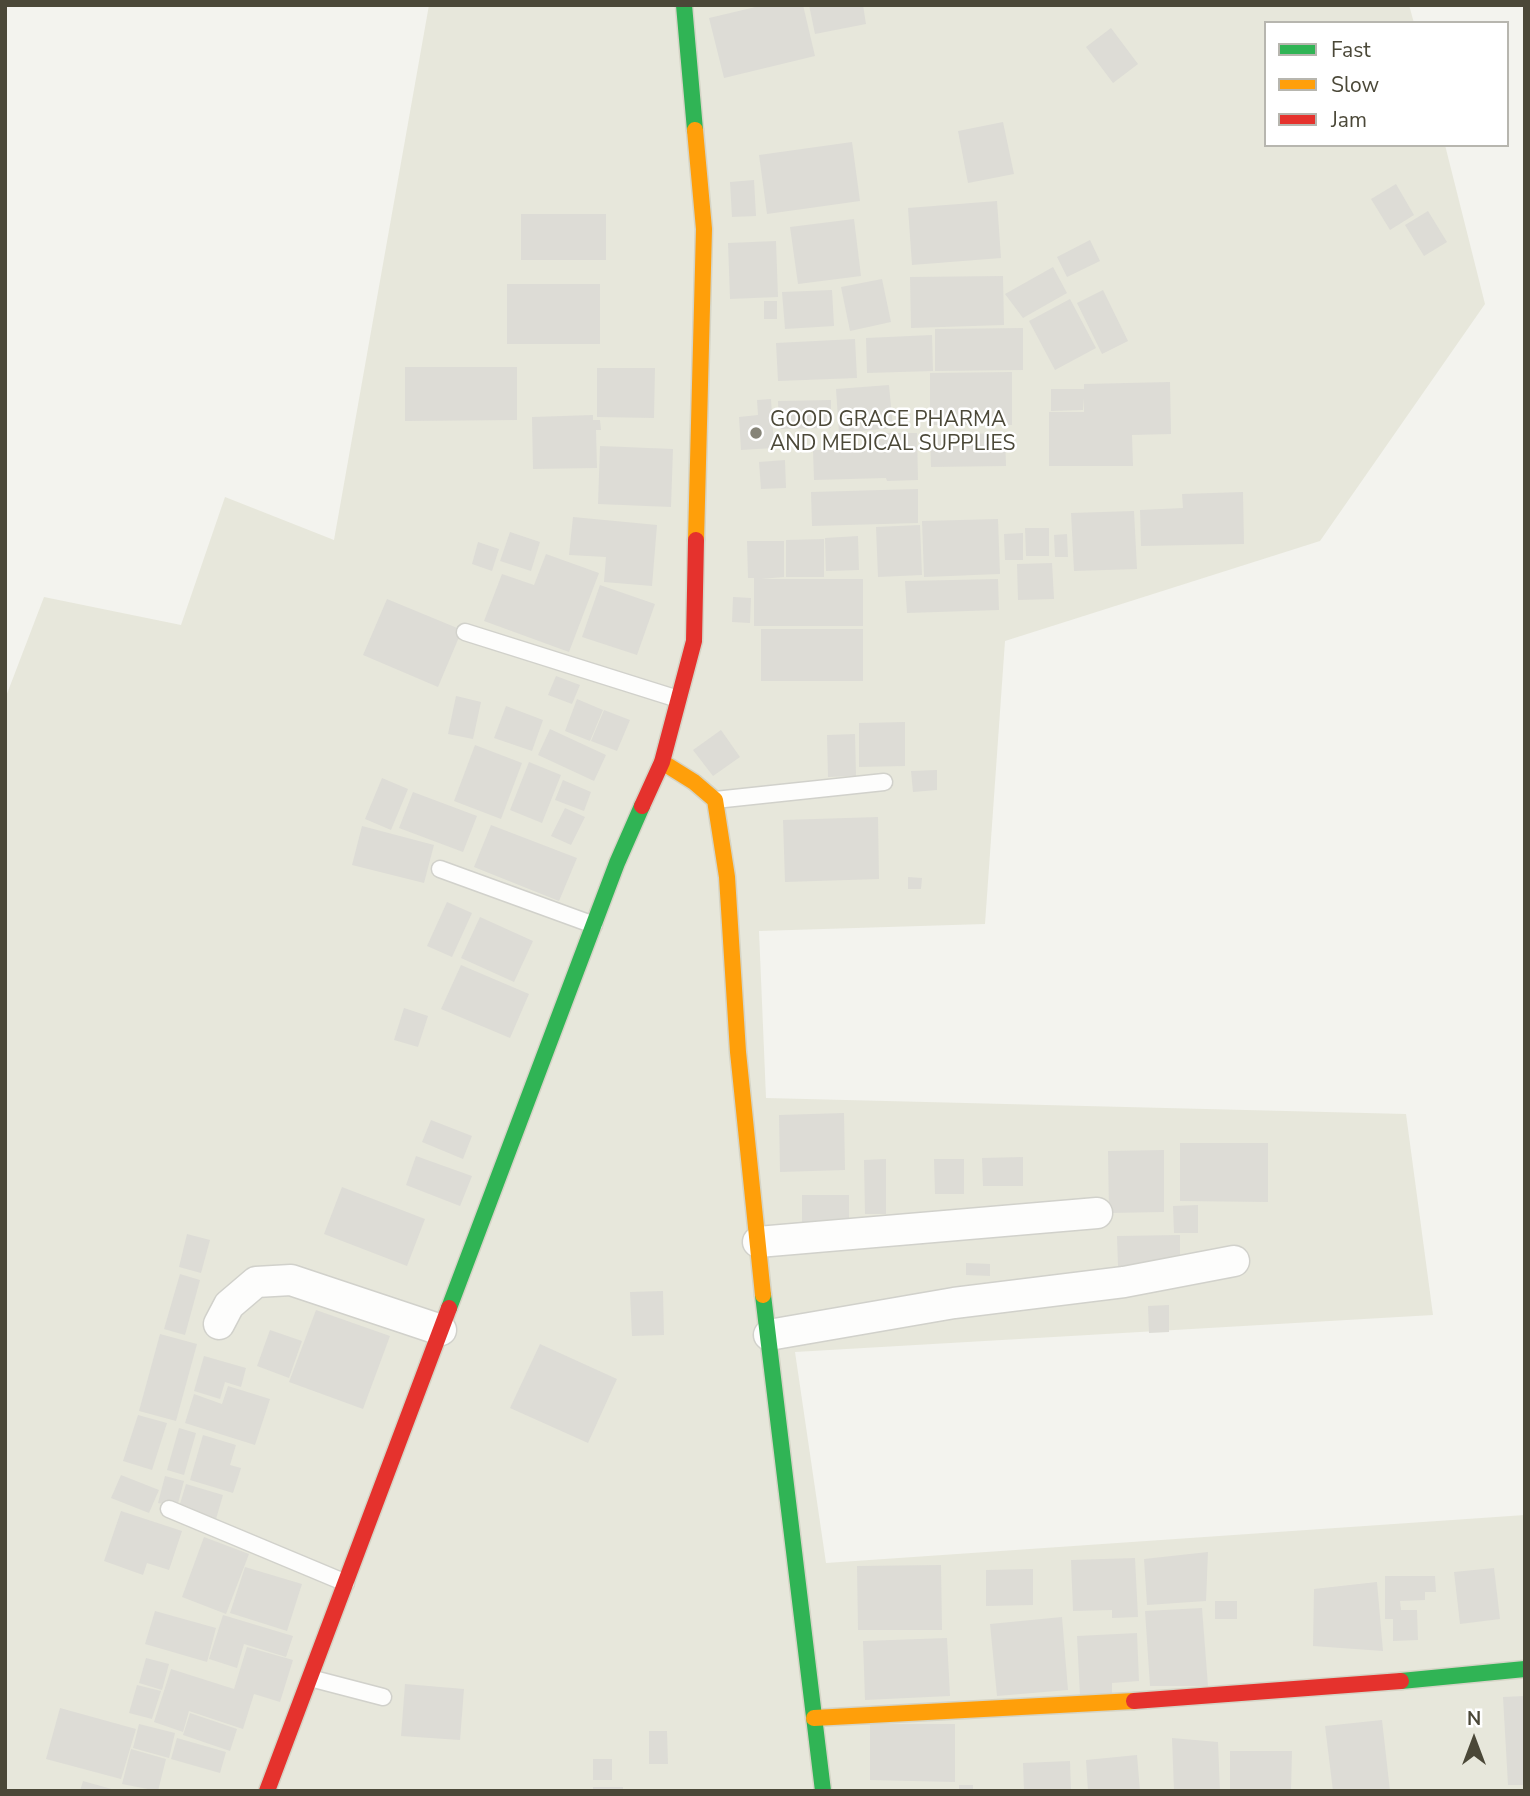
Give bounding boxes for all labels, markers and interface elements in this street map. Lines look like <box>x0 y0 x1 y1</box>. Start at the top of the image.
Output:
legend <box>1264 21 1509 147</box>
text: Fast <box>1331 36 1371 64</box>
text: Slow <box>1331 71 1379 99</box>
text: Jam <box>1331 106 1367 134</box>
place label: GOOD GRACE PHARMA AND MEDICAL SUPPLIES <box>770 408 1015 458</box>
marker: GOOD GRACE PHARMA AND MEDICAL SUPPLIES <box>748 425 764 441</box>
north arrow <box>1439 1705 1509 1775</box>
text: N <box>1467 1706 1481 1732</box>

